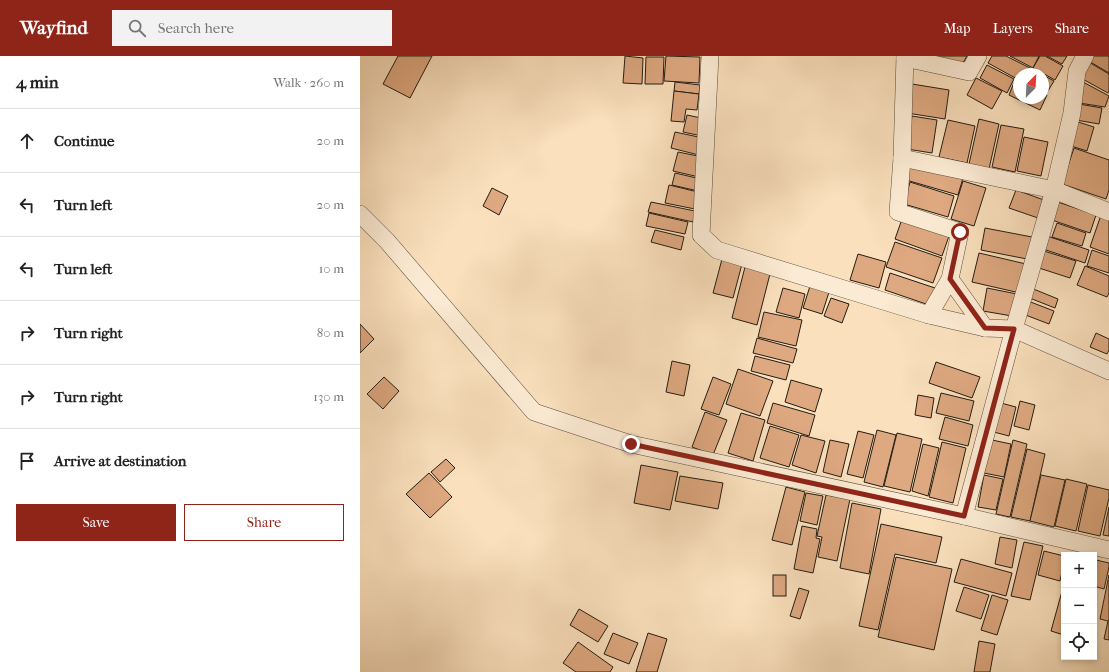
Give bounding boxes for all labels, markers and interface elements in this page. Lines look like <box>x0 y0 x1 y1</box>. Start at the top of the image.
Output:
search box <box>112 10 392 46</box>
text: Wayfind <box>20 17 88 39</box>
icon: search <box>126 17 148 39</box>
text: Search here <box>158 19 234 37</box>
text: Map <box>944 20 971 37</box>
text: Layers <box>993 20 1033 37</box>
text: Share <box>1055 20 1089 37</box>
north arrow <box>1013 68 1049 104</box>
text: 4 min <box>16 72 59 92</box>
text: Walk · 260 m <box>273 75 344 90</box>
icon: ahead <box>16 130 38 152</box>
text: Continue <box>54 132 114 150</box>
text: 20 m <box>317 133 344 148</box>
icon: left <box>16 194 38 216</box>
text: Turn left <box>54 196 112 214</box>
text: 20 m <box>317 197 344 212</box>
route start <box>951 223 969 241</box>
icon: left <box>16 258 38 280</box>
text: Turn left <box>54 260 112 278</box>
text: 10 m <box>319 261 344 276</box>
icon: right <box>16 322 38 344</box>
text: Turn right <box>54 324 123 342</box>
text: 80 m <box>317 325 344 340</box>
icon: right <box>16 386 38 408</box>
text: Turn right <box>54 388 123 406</box>
text: 130 m <box>313 389 344 404</box>
route end <box>622 435 640 453</box>
icon: arrive <box>16 450 38 472</box>
text: Arrive at destination <box>54 452 186 470</box>
button: Save <box>16 504 176 541</box>
button: Share <box>184 504 344 541</box>
map controls <box>1061 552 1097 660</box>
button: + <box>1061 552 1097 588</box>
button: − <box>1061 588 1097 624</box>
button: locate <box>1061 624 1097 660</box>

